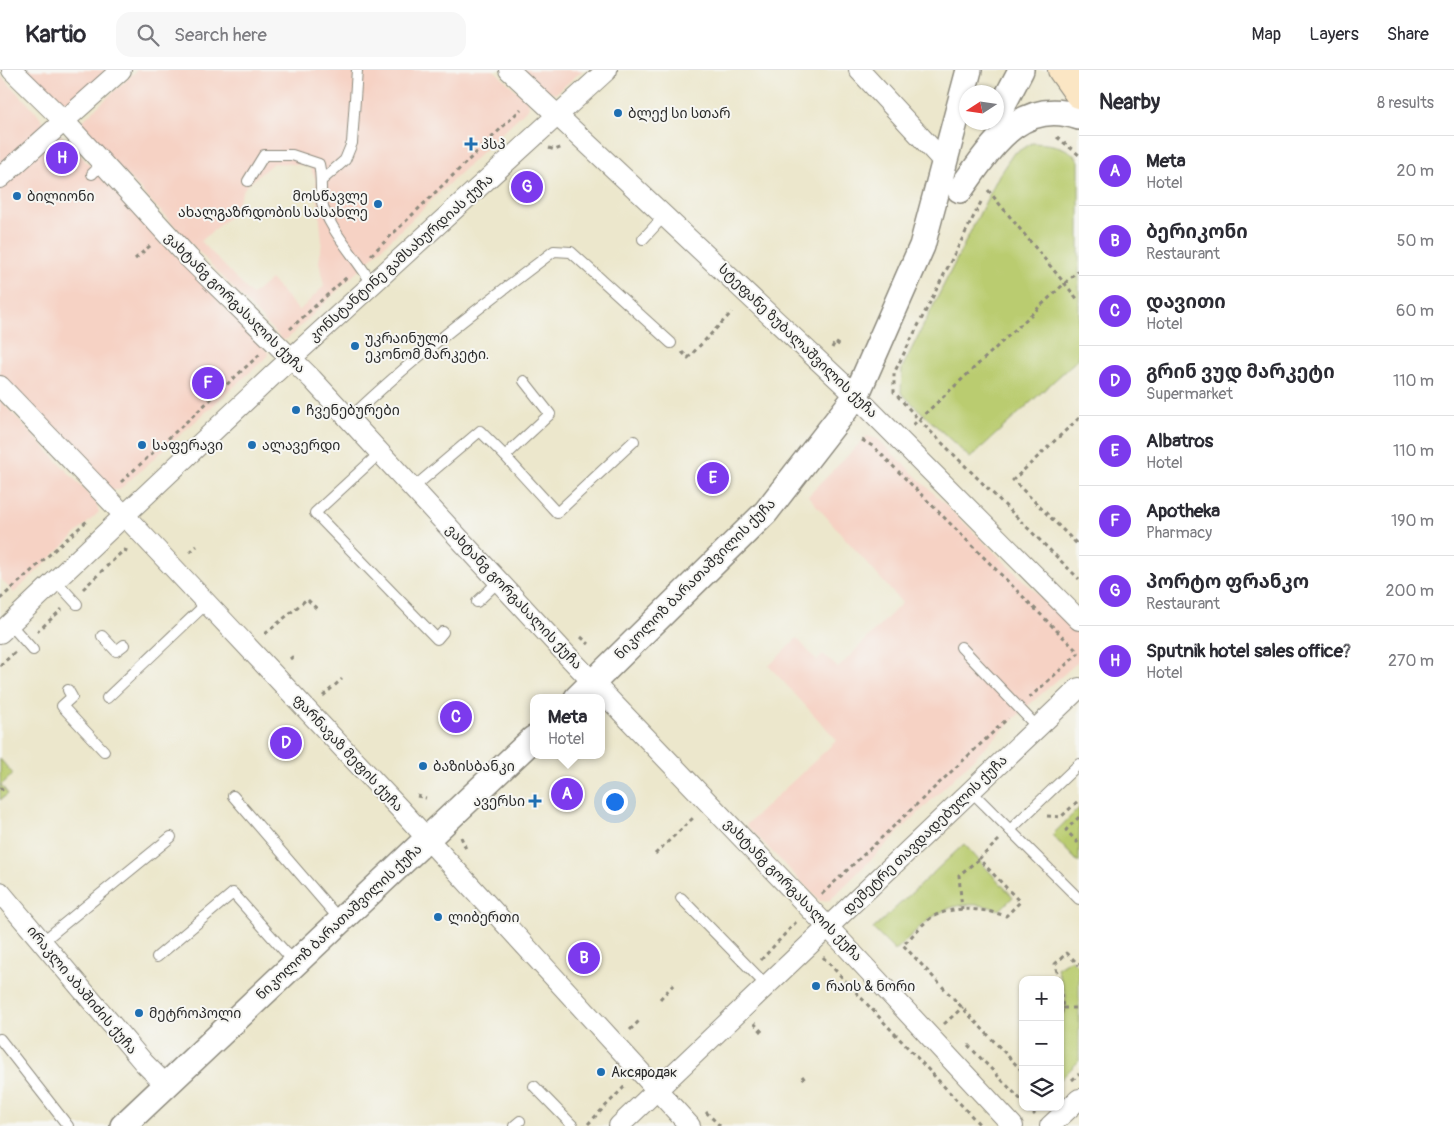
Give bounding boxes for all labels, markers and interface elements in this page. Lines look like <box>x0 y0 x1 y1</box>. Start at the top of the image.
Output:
search box <box>116 12 466 57</box>
text: Kartio <box>25 20 86 49</box>
icon: search <box>134 21 162 49</box>
text: Search here <box>174 23 267 47</box>
text: Map <box>1252 23 1281 46</box>
text: Layers <box>1309 23 1359 46</box>
text: Share <box>1387 23 1429 46</box>
north arrow <box>959 85 1004 130</box>
text: Nearby <box>1099 89 1160 116</box>
text: 8 results <box>1377 93 1434 113</box>
place label: ბლექ სი სთარ <box>628 105 730 122</box>
marker: ბლექ სი სთარ <box>612 107 624 119</box>
place label: პსპ <box>481 136 506 153</box>
marker: პსპ <box>465 138 477 150</box>
pin: H <box>46 139 78 177</box>
text: Meta <box>1146 149 1186 173</box>
text: A <box>1110 161 1120 181</box>
text: 20 m <box>1396 161 1434 181</box>
pin: G <box>511 168 543 206</box>
street label: კონსტანტინე გამსახურდიას ქუჩა <box>305 171 497 345</box>
text: Hotel <box>1146 173 1183 193</box>
place label: ბილიონი <box>27 188 95 205</box>
place label: მოსწავლე ახალგაზრდობის სასახლე <box>178 188 368 221</box>
marker: ბილიონი <box>11 190 23 202</box>
marker: მოსწავლე ახალგაზრდობის სასახლე <box>372 198 384 210</box>
text: ბერიკონი <box>1146 220 1248 244</box>
street label: ვახტანგ გორგასალის ქუჩა <box>161 229 309 377</box>
text: B <box>1110 231 1120 251</box>
text: 50 m <box>1397 231 1434 251</box>
text: Restaurant <box>1146 244 1220 264</box>
street label: სტეფანე ზუბალაშვილის ქუჩა <box>715 260 881 422</box>
text: დავითი <box>1146 290 1226 314</box>
text: C <box>1110 301 1120 321</box>
text: 60 m <box>1396 301 1434 321</box>
text: Hotel <box>1146 314 1183 334</box>
place label: უკრაინული ეკონომ მარკეტი. <box>365 330 489 363</box>
marker: უკრაინული ეკონომ მარკეტი. <box>349 340 361 352</box>
text: გრინ ვუდ მარკეტი <box>1146 360 1335 384</box>
pin: F <box>192 364 224 402</box>
text: D <box>1110 371 1120 391</box>
text: 110 m <box>1393 371 1434 391</box>
text: Supermarket <box>1146 384 1233 404</box>
place label: ჩვენებურები <box>306 402 400 419</box>
marker: ჩვენებურები <box>290 404 302 416</box>
text: Albatros <box>1146 429 1213 453</box>
place label: საფერავი <box>152 437 223 454</box>
place label: ალავერდი <box>262 437 340 454</box>
marker: საფერავი <box>136 439 148 451</box>
marker: ალავერდი <box>246 439 258 451</box>
text: E <box>1111 441 1119 461</box>
text: 110 m <box>1393 441 1434 461</box>
text: Hotel <box>1146 453 1183 473</box>
pin: E <box>697 459 729 497</box>
street label: ნიკოლოზ ბარათაშვილის ქუჩა <box>611 495 779 663</box>
text: Apotheka <box>1146 499 1220 523</box>
text: F <box>1110 511 1120 531</box>
text: 190 m <box>1391 511 1434 531</box>
street label: ვახტანგ გორგასალის ქუჩა <box>442 521 586 673</box>
text: Pharmacy <box>1146 523 1212 543</box>
text: პორტო ფრანკო <box>1146 570 1309 594</box>
text: G <box>1110 581 1120 601</box>
text: 200 m <box>1386 581 1434 601</box>
text: Restaurant <box>1146 594 1220 614</box>
text: Sputnik hotel sales office? <box>1146 639 1352 663</box>
text: H <box>1110 651 1120 671</box>
text: 270 m <box>1388 651 1434 671</box>
text: Hotel <box>1146 663 1183 683</box>
street label: ფარნავაზ მეფის ქუჩა <box>289 691 407 815</box>
popup <box>530 694 605 759</box>
pin: C <box>440 698 472 736</box>
text: Meta <box>548 705 587 729</box>
pin: D <box>270 724 302 762</box>
text: Hotel <box>548 729 585 749</box>
street label: დემეტრე თავდადებულის ქუჩა <box>839 752 1011 918</box>
place label: ბაზისბანკი <box>433 758 515 775</box>
marker: ბაზისბანკი <box>417 760 429 772</box>
pin: A <box>551 775 583 813</box>
your location <box>602 789 628 815</box>
place label: ავერსი <box>473 793 525 810</box>
marker: ავერსი <box>529 795 541 807</box>
street label: ვახტანგ გორგასალის ქუჩა <box>720 815 866 965</box>
street label: ნიკოლოზ ბარათაშვილის ქუჩა <box>253 841 425 1003</box>
place label: ლიბერთი <box>448 909 519 926</box>
marker: ლიბერთი <box>432 911 444 923</box>
street label: ირაკლი აბაშიძის ქუჩა <box>23 922 141 1058</box>
pin: B <box>568 939 600 977</box>
map controls <box>1019 976 1064 1111</box>
button: + <box>1019 976 1064 1021</box>
place label: რაის & ნორი <box>826 978 915 995</box>
marker: რაის & ნორი <box>810 980 822 992</box>
place label: მეტროპოლი <box>149 1005 241 1022</box>
marker: მეტროპოლი <box>133 1007 145 1019</box>
button: − <box>1019 1021 1064 1066</box>
place label: Аксяродак <box>611 1064 677 1081</box>
marker: Аксяродак <box>595 1066 607 1078</box>
button: layers <box>1019 1066 1064 1111</box>

